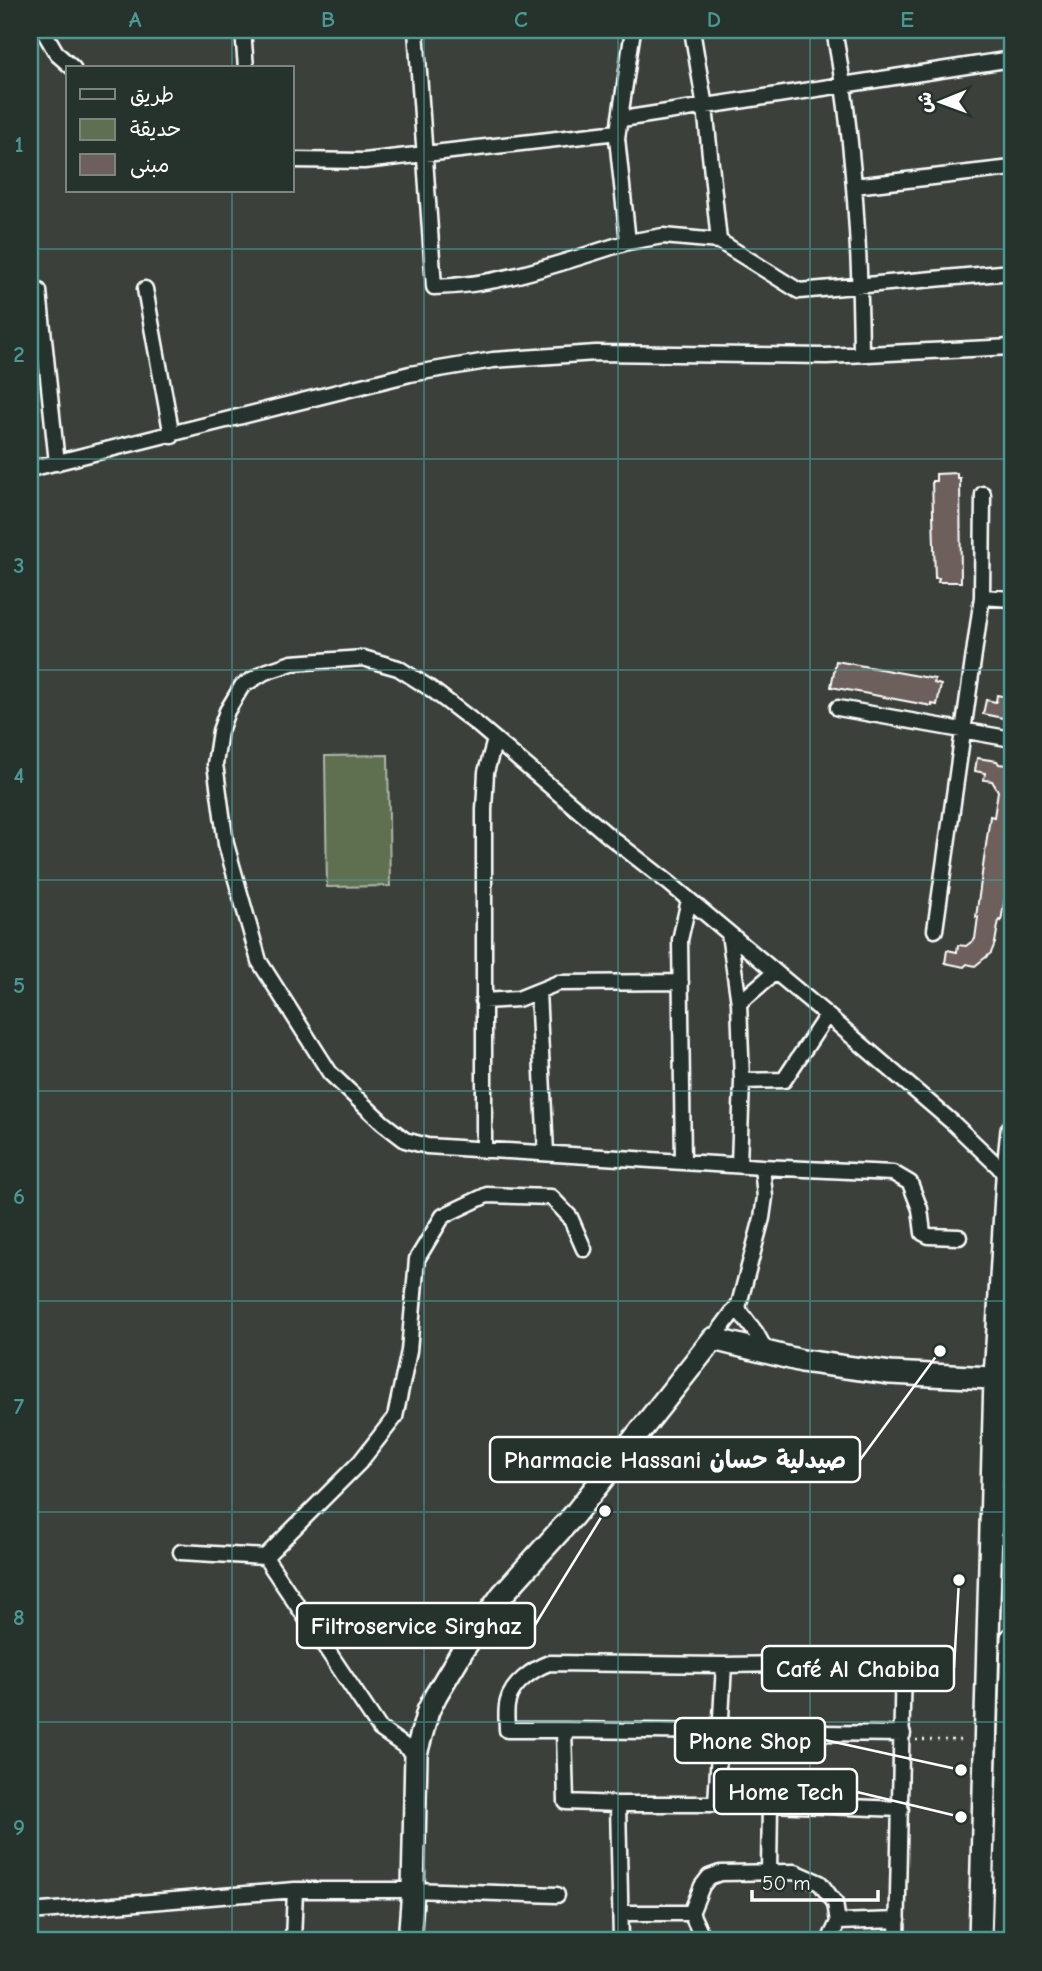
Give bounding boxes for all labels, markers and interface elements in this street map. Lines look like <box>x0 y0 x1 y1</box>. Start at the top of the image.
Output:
text: A <box>129 6 142 33</box>
text: B <box>321 6 335 33</box>
text: C <box>514 6 528 33</box>
text: D <box>707 6 721 33</box>
text: E <box>900 6 914 33</box>
legend <box>66 66 294 192</box>
north arrow <box>906 66 976 136</box>
text: طريق <box>130 83 174 107</box>
text: ش <box>914 92 936 113</box>
text: حديقة <box>130 117 181 141</box>
text: 1 <box>14 131 24 158</box>
text: مبنى <box>130 153 169 179</box>
text: 2 <box>13 341 25 368</box>
text: 3 <box>13 552 25 579</box>
text: 4 <box>14 762 25 789</box>
text: 5 <box>13 972 25 999</box>
text: 6 <box>13 1183 25 1210</box>
text: 7 <box>14 1393 25 1420</box>
callout: Pharmacie Hassani صيدلية حسان <box>490 1437 860 1482</box>
text: Pharmacie Hassani صيدلية حسان <box>504 1446 846 1474</box>
callout: Filtroservice Sirghaz <box>297 1603 535 1648</box>
text: 8 <box>13 1604 25 1631</box>
text: Filtroservice Sirghaz <box>311 1612 522 1640</box>
callout: Café Al Chabiba <box>762 1646 954 1691</box>
text: Café Al Chabiba <box>776 1655 940 1683</box>
callout: Phone Shop <box>675 1718 825 1763</box>
text: Phone Shop <box>689 1727 811 1755</box>
callout: Home Tech <box>714 1769 857 1814</box>
text: Home Tech <box>728 1778 844 1806</box>
text: 9 <box>13 1814 25 1841</box>
scale bar <box>752 1859 878 1903</box>
text: 50 m <box>762 1871 811 1895</box>

